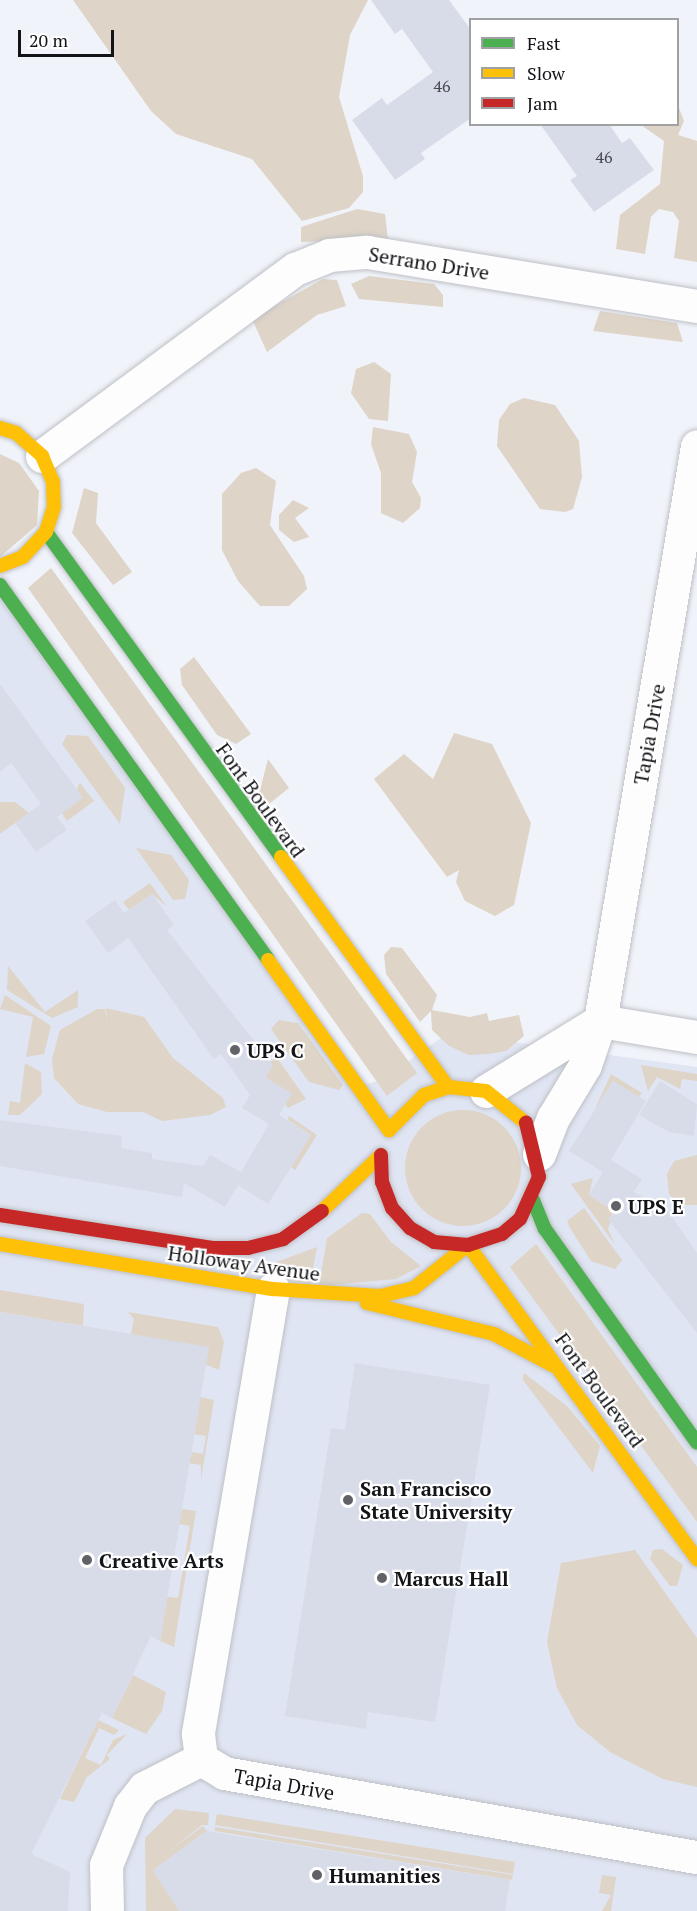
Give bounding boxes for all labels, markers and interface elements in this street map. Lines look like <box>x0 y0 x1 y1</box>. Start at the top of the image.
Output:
scale bar <box>21 18 117 56</box>
legend <box>469 18 679 126</box>
text: 20 m <box>29 28 68 52</box>
text: Fast <box>527 31 560 55</box>
text: Slow <box>527 61 565 85</box>
house number: 46 <box>433 76 451 96</box>
text: Jam <box>527 91 558 115</box>
house number: 46 <box>595 147 613 167</box>
street label: Serrano Drive <box>367 242 491 284</box>
street label: Tapia Drive <box>628 682 670 786</box>
street label: Font Boulevard <box>211 738 311 862</box>
place label: UPS C <box>247 1038 304 1062</box>
marker: UPS C <box>228 1043 242 1057</box>
place label: UPS E <box>628 1194 684 1218</box>
marker: UPS E <box>609 1199 623 1213</box>
street label: Holloway Avenue <box>166 1240 322 1286</box>
street label: Font Boulevard <box>550 1328 650 1452</box>
place label: San Francisco State University <box>360 1476 512 1523</box>
marker: San Francisco State University <box>341 1493 355 1507</box>
place label: Creative Arts <box>99 1548 224 1572</box>
marker: Creative Arts <box>80 1553 94 1567</box>
place label: Marcus Hall <box>394 1566 509 1590</box>
marker: Marcus Hall <box>375 1571 389 1585</box>
street label: Tapia Drive <box>232 1763 336 1805</box>
place label: Humanities <box>329 1863 440 1887</box>
marker: Humanities <box>310 1868 324 1882</box>

